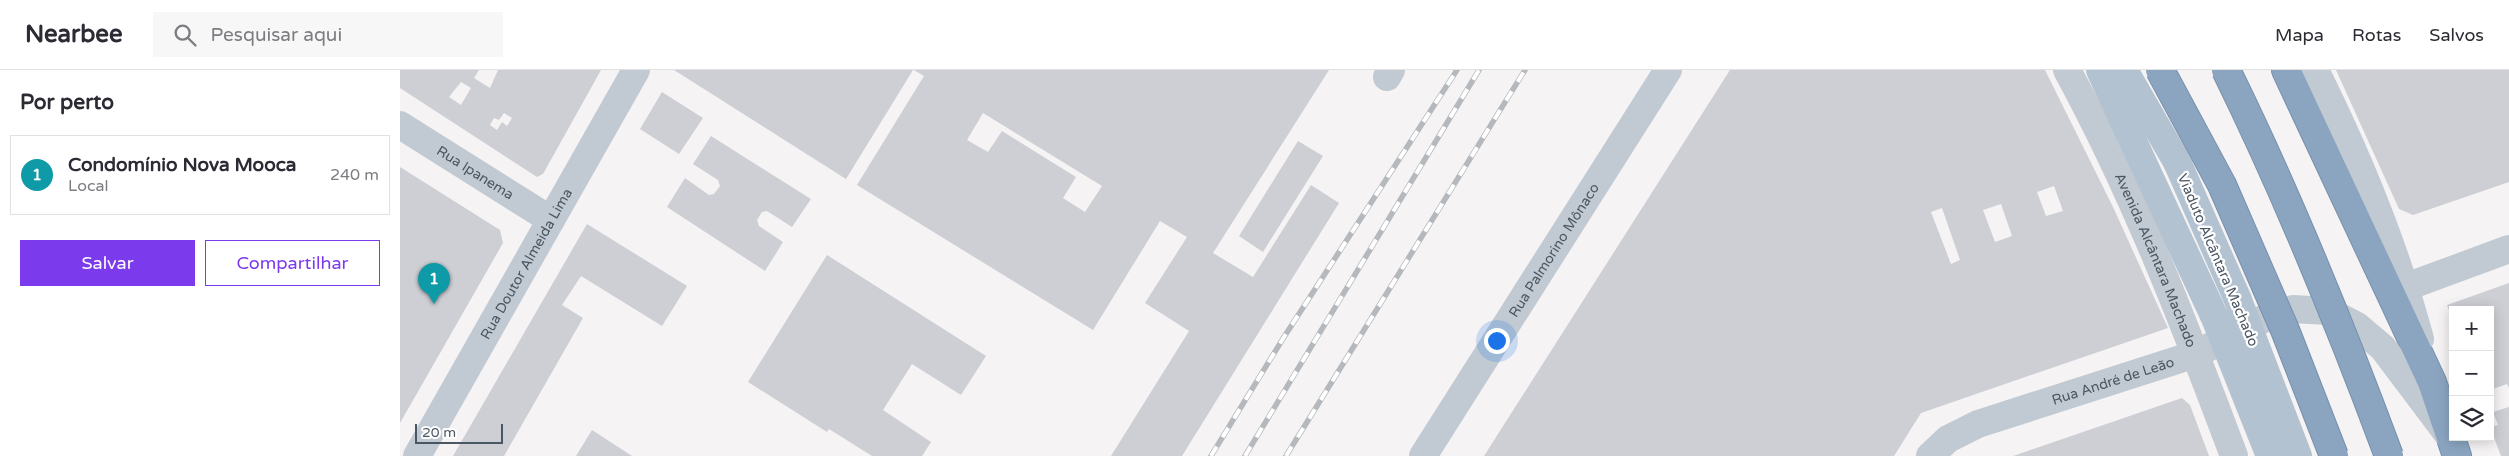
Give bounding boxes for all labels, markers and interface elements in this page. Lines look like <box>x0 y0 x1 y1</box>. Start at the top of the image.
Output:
search box <box>153 12 503 57</box>
text: Nearbee <box>25 20 123 49</box>
icon: search <box>171 21 199 49</box>
text: Pesquisar aqui <box>211 24 342 46</box>
text: Mapa <box>2275 24 2324 46</box>
text: Rotas <box>2352 24 2401 46</box>
text: Salvos <box>2429 24 2484 46</box>
text: Por perto <box>20 90 114 115</box>
street label: Rua Ipanema <box>434 142 517 203</box>
text: Condomínio Nova Mooca <box>68 154 297 176</box>
text: 1 <box>32 165 42 185</box>
text: 240 m <box>330 165 379 185</box>
street label: Avenida Alcântara Machado <box>2111 170 2200 350</box>
street label: Viaduto Alcântara Machado <box>2174 171 2262 349</box>
text: Local <box>68 176 108 196</box>
street label: Rua Palmorino Mônaco <box>1505 180 1603 320</box>
street label: Rua Doutor Almeida Lima <box>476 185 576 342</box>
button: Salvar <box>20 240 195 286</box>
button: Compartilhar <box>205 240 380 286</box>
pin: 1 <box>418 263 450 304</box>
map controls <box>2449 306 2494 441</box>
button: + <box>2449 306 2494 351</box>
your location <box>1484 328 1510 354</box>
button: − <box>2449 351 2494 396</box>
street label: Rua André de Leão <box>2050 353 2176 408</box>
button: layers <box>2449 396 2494 441</box>
scale bar <box>415 421 502 444</box>
text: 20 m <box>422 424 456 441</box>

